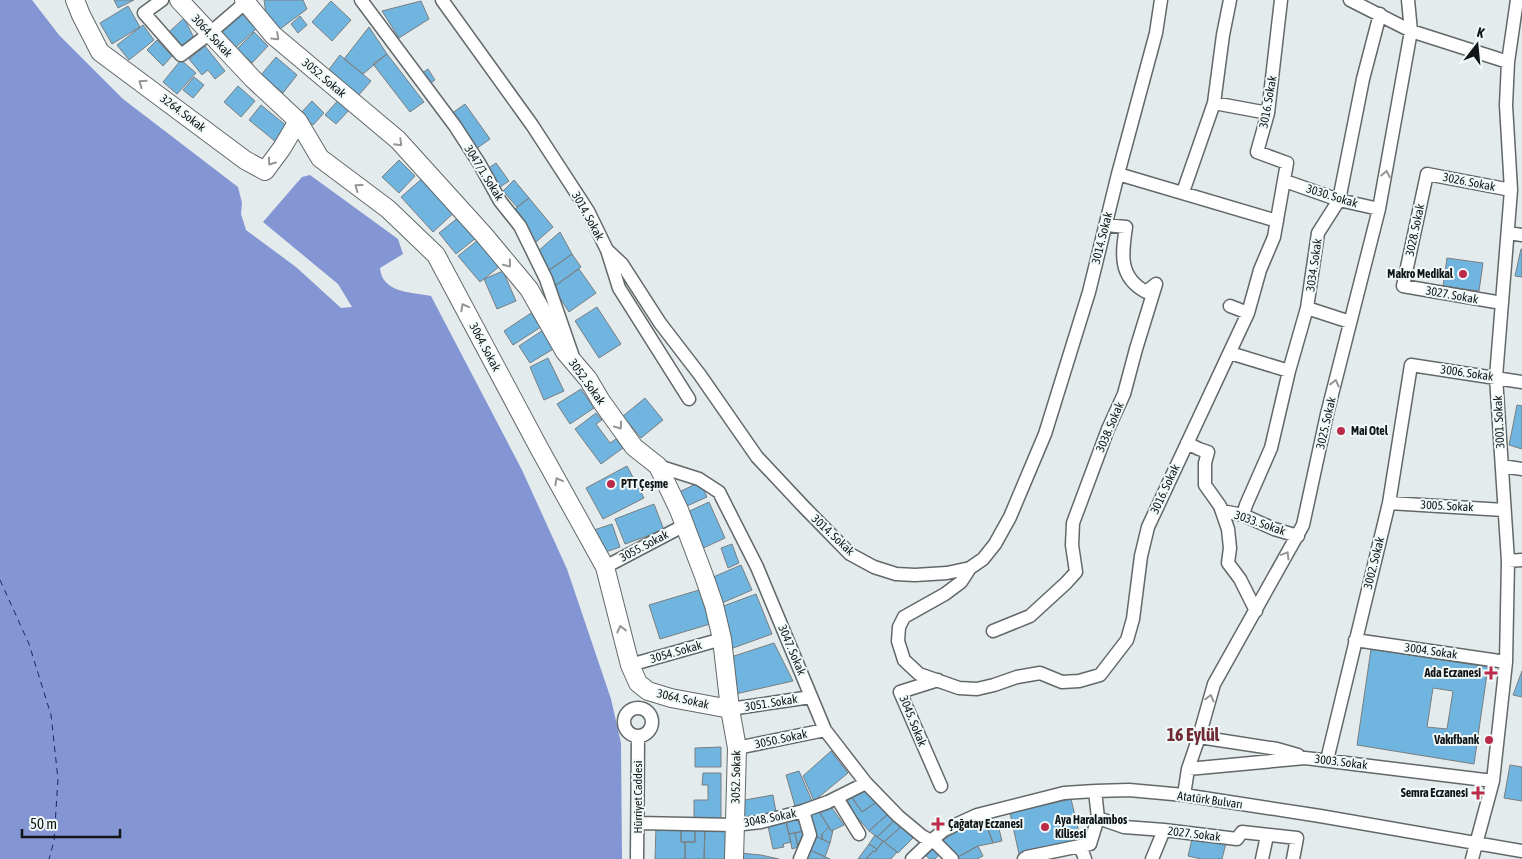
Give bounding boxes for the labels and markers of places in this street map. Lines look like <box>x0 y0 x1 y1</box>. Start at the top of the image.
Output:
place label: Makro Medikal <box>1387 267 1454 281</box>
marker: Makro Medikal <box>1457 268 1469 280</box>
place label: Mai Otel <box>1351 424 1389 438</box>
marker: Mai Otel <box>1335 425 1347 437</box>
place label: PTT Çeşme <box>621 477 669 491</box>
marker: PTT Çeşme <box>605 478 617 490</box>
place label: Ada Eczanesi <box>1423 666 1481 680</box>
marker: Ada Eczanesi <box>1485 667 1497 679</box>
place label: Vakıfbank <box>1433 733 1480 747</box>
marker: Vakıfbank <box>1483 734 1495 746</box>
place label: Semra Eczanesi <box>1401 786 1468 800</box>
marker: Semra Eczanesi <box>1472 787 1484 799</box>
place label: Aya Haralambos Kilisesi <box>1054 813 1128 841</box>
place label: Çağatay Eczanesi <box>948 817 1023 831</box>
marker: Çağatay Eczanesi <box>932 818 944 830</box>
marker: Aya Haralambos Kilisesi <box>1039 821 1051 833</box>

